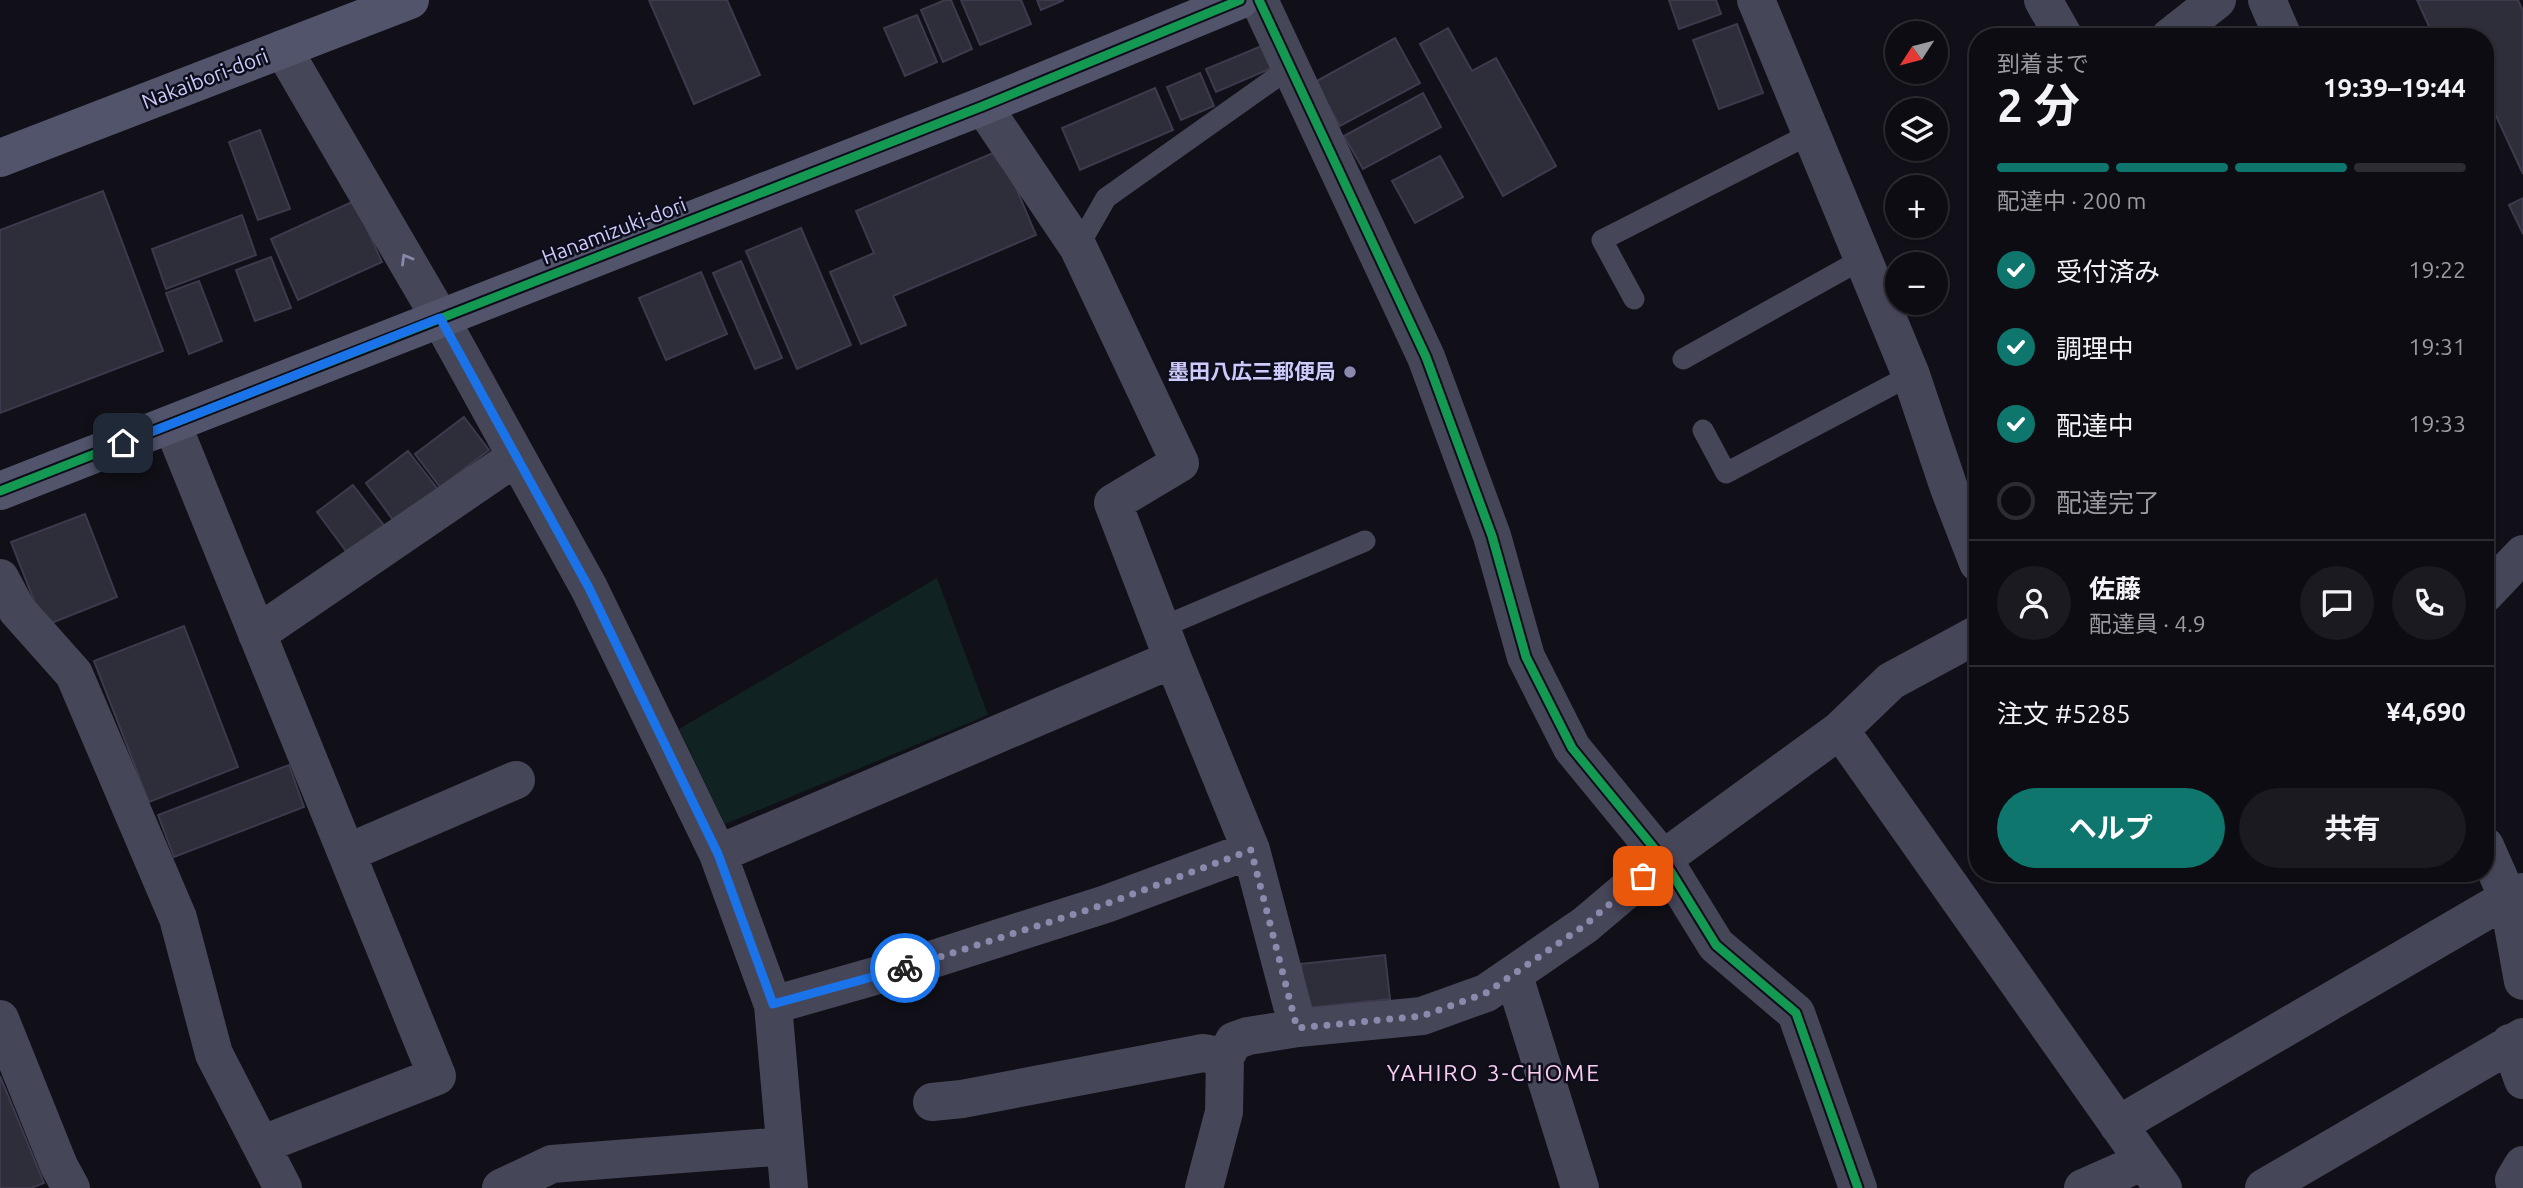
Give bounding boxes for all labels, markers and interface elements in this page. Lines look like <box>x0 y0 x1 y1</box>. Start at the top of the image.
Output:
north arrow <box>1885 21 1948 84</box>
map controls <box>1885 21 1948 315</box>
street label: Nakaibori-dori <box>138 43 271 113</box>
text: 到着まで <box>1997 51 2089 76</box>
text: 19:39–19:44 <box>2323 73 2466 102</box>
text: 2 分 <box>1997 79 2080 131</box>
button: layers <box>1885 98 1948 161</box>
button: + <box>1885 175 1948 238</box>
text: 配達中 · 200 m <box>1997 188 2146 213</box>
street label: Hanamizuki-dori <box>538 192 689 269</box>
icon: check <box>1997 251 2035 289</box>
button: − <box>1885 252 1948 315</box>
one-way arrow <box>401 253 414 266</box>
text: 受付済み <box>2056 257 2160 286</box>
text: 19:22 <box>2408 257 2466 282</box>
icon: check <box>1997 328 2035 366</box>
text: 調理中 <box>2056 334 2134 363</box>
text: 19:31 <box>2408 334 2466 359</box>
place label: 墨田八広三郵便局 <box>1168 359 1336 383</box>
marker: 墨田八広三郵便局 <box>1342 364 1358 380</box>
icon: check <box>1997 405 2035 443</box>
text: 配達中 <box>2056 411 2134 440</box>
text: 19:33 <box>2408 411 2466 436</box>
pin <box>93 413 153 473</box>
icon: home <box>104 424 142 462</box>
text: 配達完了 <box>2056 488 2160 517</box>
button: person <box>1997 566 2071 640</box>
button: chat <box>2300 566 2374 640</box>
button: phone <box>2392 566 2466 640</box>
text: 佐藤 <box>2089 574 2141 603</box>
text: 配達員 · 4.9 <box>2089 611 2206 636</box>
text: ¥4,690 <box>2386 697 2466 726</box>
text: 注文 #5285 <box>1997 699 2131 728</box>
button: ヘルプ <box>1997 788 2225 868</box>
button: 共有 <box>2239 788 2466 868</box>
pin <box>1613 846 1673 906</box>
icon: bag <box>1624 857 1662 895</box>
courier <box>870 933 940 1003</box>
icon: bike <box>886 949 924 987</box>
district label: YAHIRO 3-CHOME <box>1387 1060 1601 1085</box>

